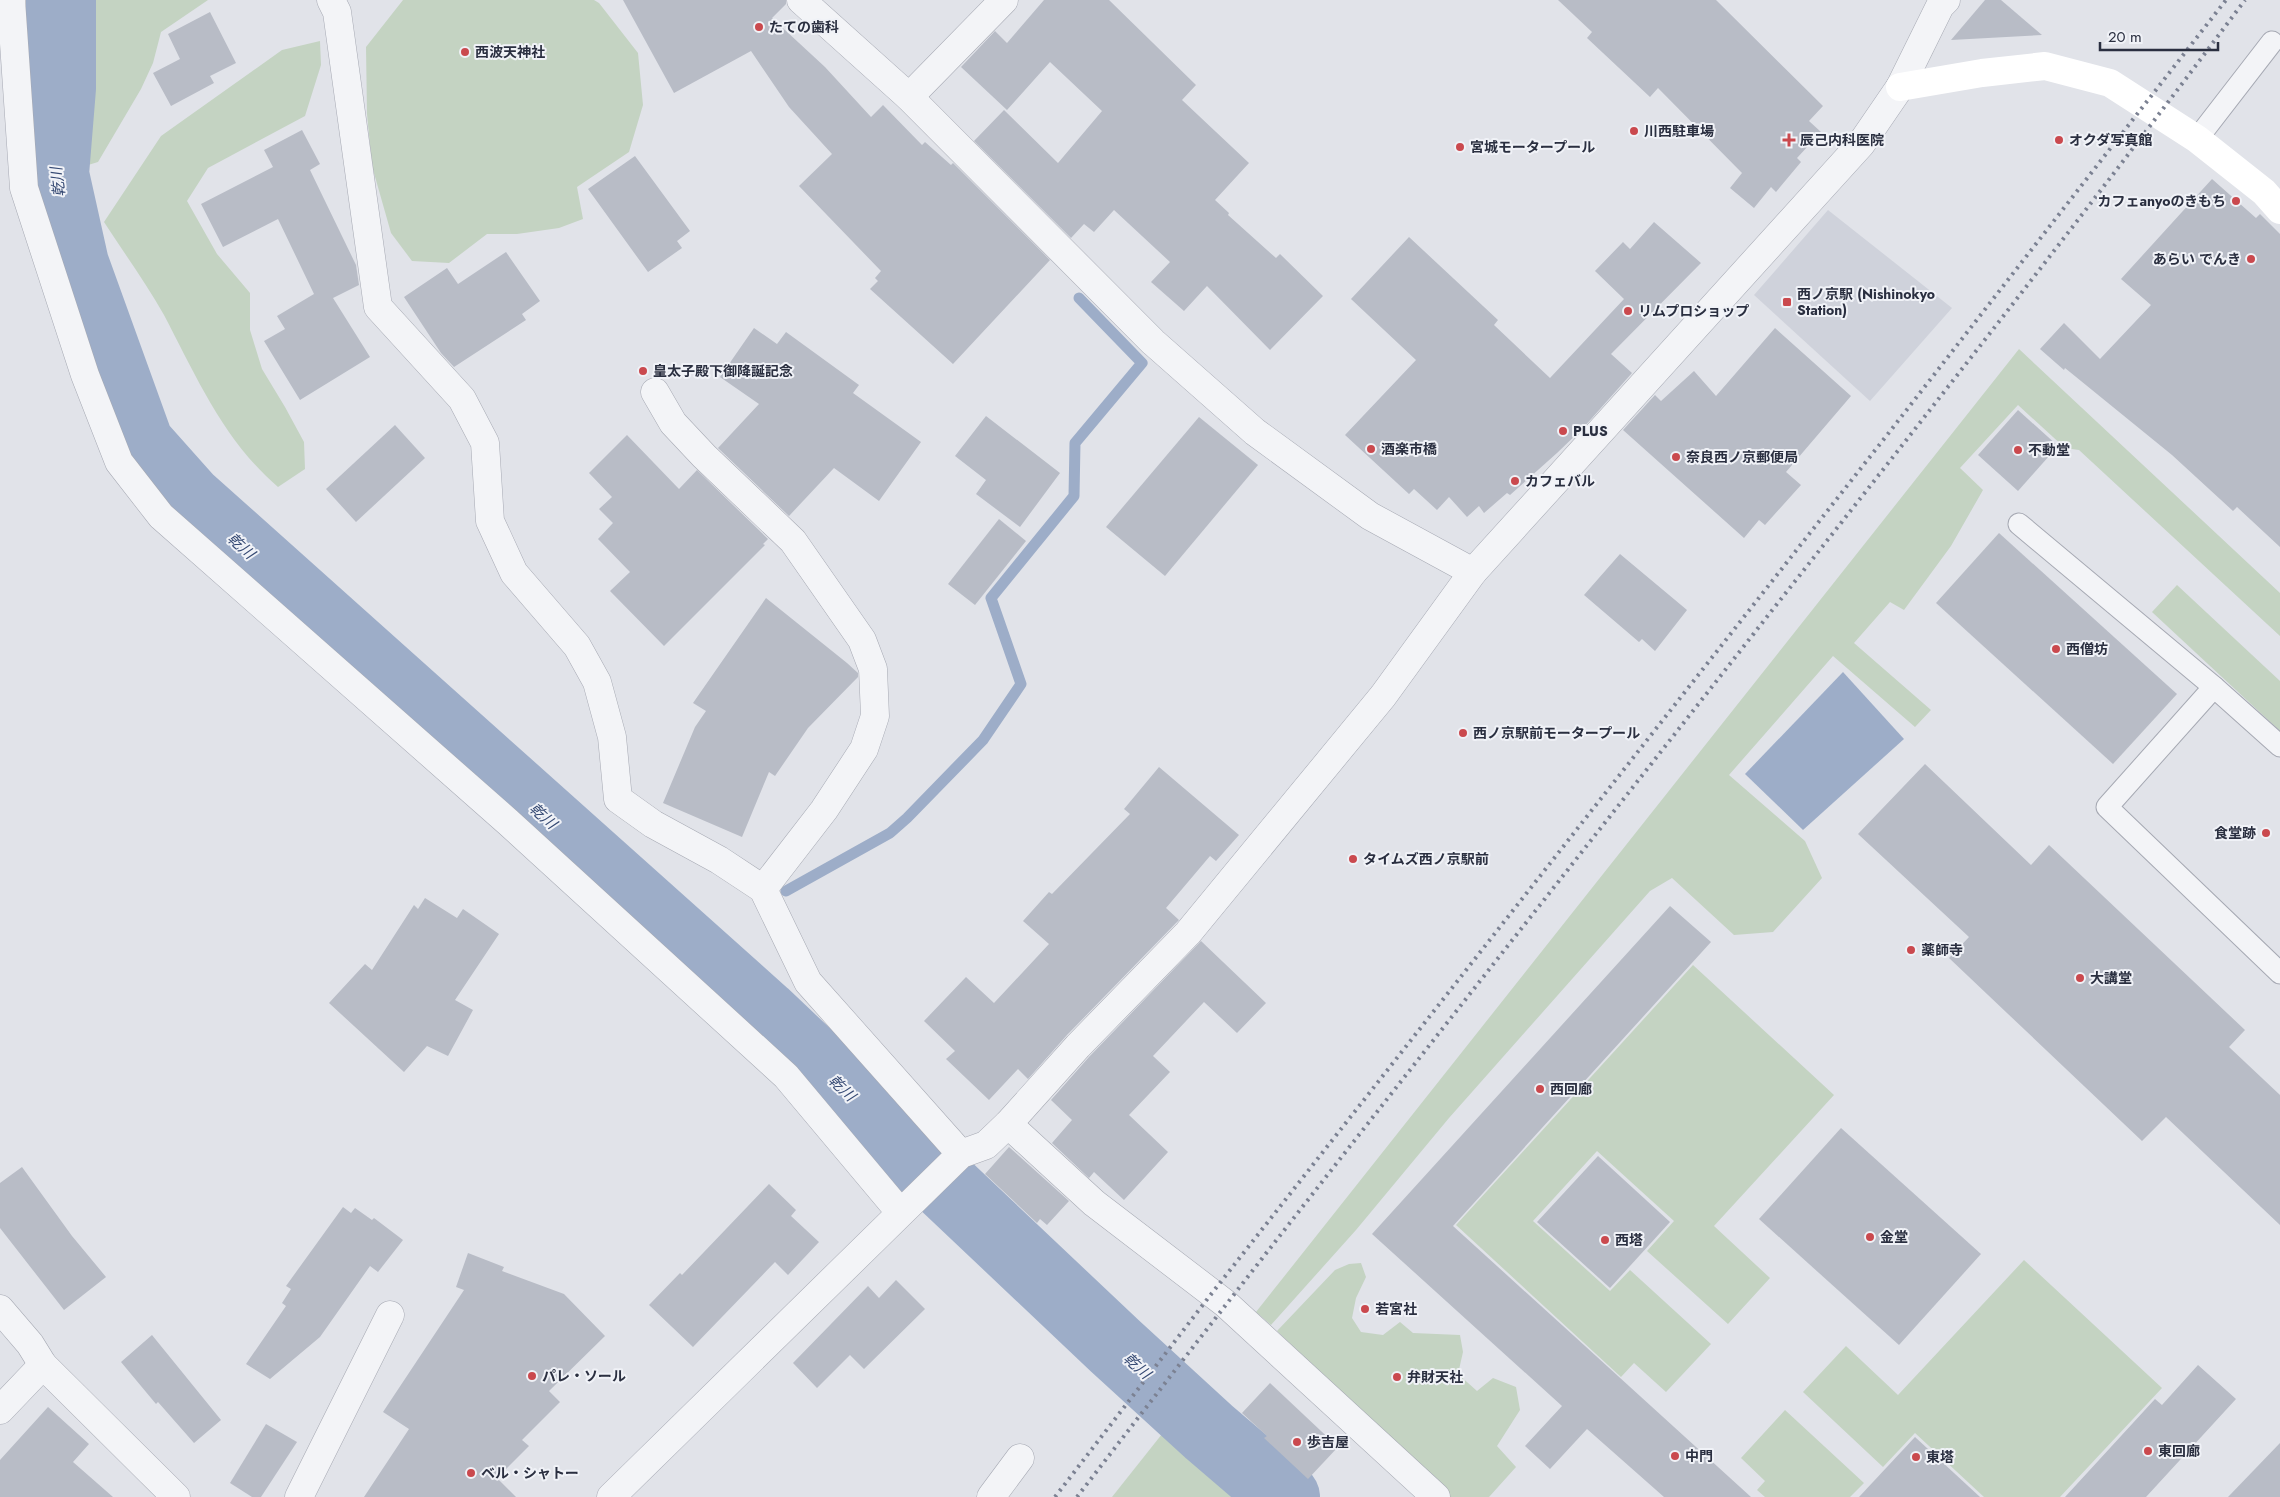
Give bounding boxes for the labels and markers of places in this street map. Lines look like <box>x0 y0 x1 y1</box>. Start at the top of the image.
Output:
place label: たての歯科 <box>769 17 839 37</box>
marker: たての歯科 <box>753 21 765 33</box>
place label: 西波天神社 <box>475 42 545 62</box>
marker: 西波天神社 <box>459 46 471 58</box>
place label: 川西駐車場 <box>1644 121 1714 141</box>
marker: 川西駐車場 <box>1628 125 1640 137</box>
place label: 辰己内科医院 <box>1800 130 1884 150</box>
place label: オクダ写真館 <box>2069 130 2152 150</box>
marker: 辰己内科医院 <box>1782 133 1796 147</box>
marker: オクダ写真館 <box>2053 134 2065 146</box>
place label: 宮城モータープール <box>1470 137 1595 157</box>
marker: 宮城モータープール <box>1454 141 1466 153</box>
place label: カフェanyoのきもち <box>2098 191 2226 211</box>
marker: カフェanyoのきもち <box>2230 195 2242 207</box>
place label: あらい でんき <box>2153 249 2241 269</box>
marker: あらい でんき <box>2245 253 2257 265</box>
place label: 西ノ京駅 (Nishinokyo Station) <box>1797 284 1935 320</box>
marker: 西ノ京駅 (Nishinokyo Station) <box>1781 296 1793 308</box>
place label: リムプロショップ <box>1638 301 1749 321</box>
marker: リムプロショップ <box>1622 305 1634 317</box>
place label: 皇太子殿下御降誕記念 <box>653 361 793 381</box>
marker: 皇太子殿下御降誕記念 <box>637 365 649 377</box>
place label: PLUS <box>1573 421 1608 441</box>
marker: PLUS <box>1557 425 1569 437</box>
place label: 酒楽市橋 <box>1381 439 1437 459</box>
place label: 不動堂 <box>2028 440 2070 460</box>
marker: 酒楽市橋 <box>1365 443 1377 455</box>
marker: 不動堂 <box>2012 444 2024 456</box>
place label: 奈良西ノ京郵便局 <box>1686 447 1798 467</box>
marker: 奈良西ノ京郵便局 <box>1670 451 1682 463</box>
place label: カフェバル <box>1525 471 1595 491</box>
marker: カフェバル <box>1509 475 1521 487</box>
place label: 西僧坊 <box>2066 639 2108 659</box>
marker: 西僧坊 <box>2050 643 2062 655</box>
place label: 西ノ京駅前モータープール <box>1473 723 1640 743</box>
marker: 西ノ京駅前モータープール <box>1457 727 1469 739</box>
place label: 食堂跡 <box>2214 823 2256 843</box>
marker: 食堂跡 <box>2260 827 2272 839</box>
place label: タイムズ西ノ京駅前 <box>1363 849 1489 869</box>
marker: タイムズ西ノ京駅前 <box>1347 853 1359 865</box>
place label: 薬師寺 <box>1921 940 1963 960</box>
marker: 薬師寺 <box>1905 944 1917 956</box>
place label: 大講堂 <box>2090 968 2132 988</box>
marker: 大講堂 <box>2074 972 2086 984</box>
place label: 西回廊 <box>1550 1079 1592 1099</box>
marker: 西回廊 <box>1534 1083 1546 1095</box>
place label: 金堂 <box>1880 1227 1908 1247</box>
place label: 西塔 <box>1615 1230 1643 1250</box>
marker: 金堂 <box>1864 1231 1876 1243</box>
marker: 西塔 <box>1599 1234 1611 1246</box>
place label: 若宮社 <box>1375 1299 1417 1319</box>
marker: 若宮社 <box>1359 1303 1371 1315</box>
place label: パレ・ソール <box>542 1366 626 1386</box>
place label: 弁財天社 <box>1407 1367 1463 1387</box>
marker: パレ・ソール <box>526 1370 538 1382</box>
marker: 弁財天社 <box>1391 1371 1403 1383</box>
place label: 歩吉屋 <box>1307 1432 1349 1452</box>
marker: 歩吉屋 <box>1291 1436 1303 1448</box>
place label: 東回廊 <box>2158 1441 2200 1461</box>
marker: 東回廊 <box>2142 1445 2154 1457</box>
place label: 中門 <box>1685 1446 1713 1466</box>
place label: 東塔 <box>1926 1447 1954 1467</box>
marker: 中門 <box>1669 1450 1681 1462</box>
marker: 東塔 <box>1910 1451 1922 1463</box>
place label: ベル・シャトー <box>481 1463 579 1483</box>
marker: ベル・シャトー <box>465 1467 477 1479</box>

